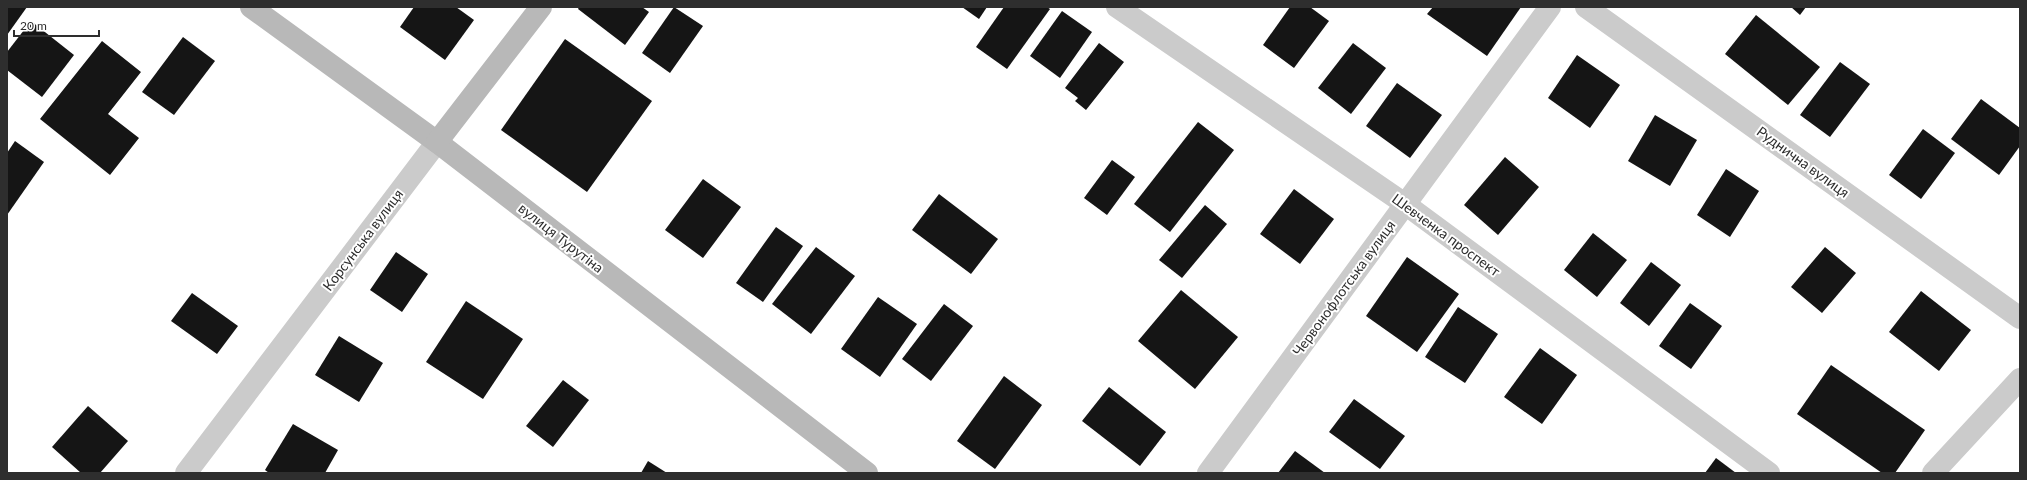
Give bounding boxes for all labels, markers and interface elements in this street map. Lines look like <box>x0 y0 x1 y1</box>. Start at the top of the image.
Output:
scale bar <box>14 12 99 38</box>
text: 20 m <box>20 18 47 33</box>
street label: Руднична вулиця <box>1754 122 1853 201</box>
street label: Корсунська вулиця <box>319 186 406 294</box>
street label: Шевченка проспект <box>1389 190 1504 280</box>
street label: вулиця Турутіна <box>516 199 607 276</box>
street label: Червонофлотська вулиця <box>1289 217 1398 359</box>

